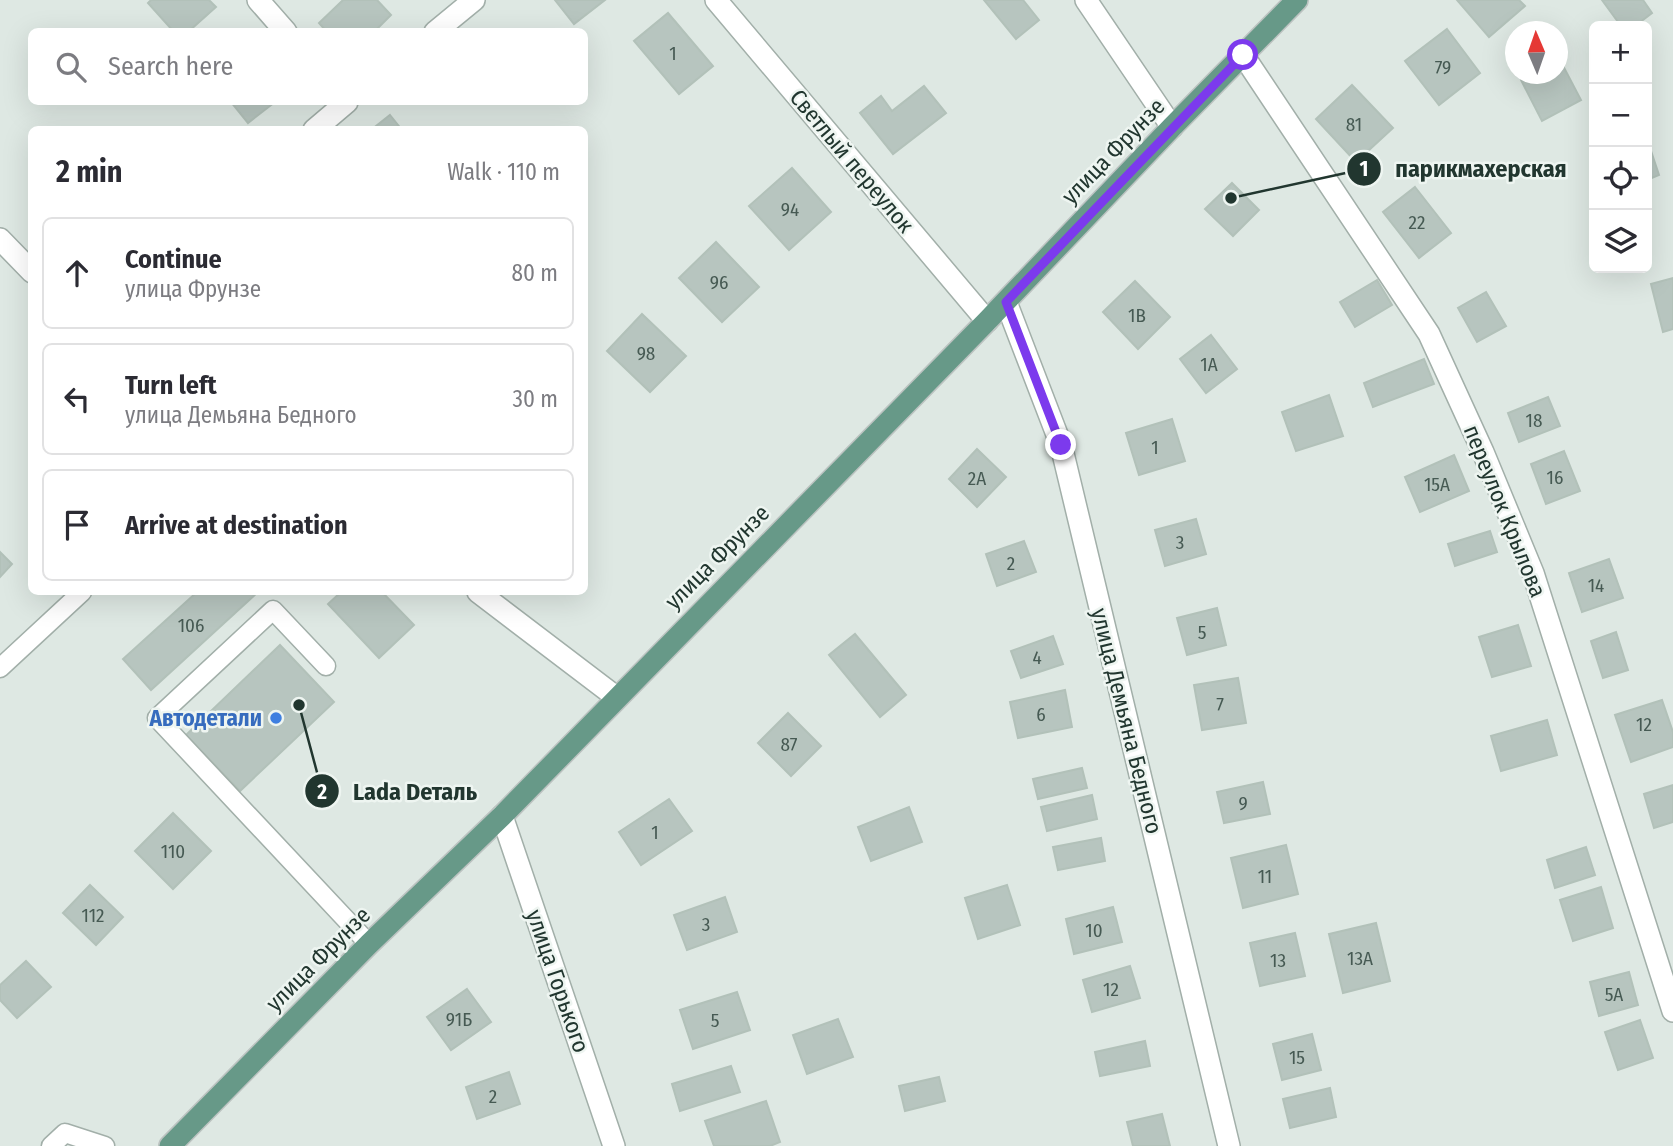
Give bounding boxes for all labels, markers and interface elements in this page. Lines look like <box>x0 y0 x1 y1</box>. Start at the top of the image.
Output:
north arrow <box>1505 21 1568 84</box>
map controls <box>1589 21 1652 273</box>
button: + <box>1589 21 1652 84</box>
search box <box>28 28 588 105</box>
route start <box>1227 39 1258 70</box>
house number: 1 <box>669 42 677 65</box>
icon: search <box>52 48 90 86</box>
text: Search here <box>108 51 233 82</box>
house number: 79 <box>1435 56 1451 79</box>
street label: Светлый переулок <box>784 84 920 239</box>
button: − <box>1589 84 1652 147</box>
street label: улица Фрунзе <box>1056 92 1170 210</box>
house number: 81 <box>1346 113 1362 136</box>
callout: парикмахерская <box>1346 146 1581 191</box>
button: locate <box>1589 147 1652 210</box>
text: 2 min <box>56 154 123 190</box>
text: парикмахерская <box>1395 155 1567 183</box>
text: 1 <box>1360 156 1368 182</box>
text: Walk · 110 m <box>447 158 560 186</box>
house number: 94 <box>781 198 799 221</box>
button: layers <box>1589 210 1652 273</box>
house number: 22 <box>1409 211 1425 234</box>
text: Continue <box>125 244 222 275</box>
icon: ahead <box>58 254 96 292</box>
text: 80 m <box>511 259 558 287</box>
house number: 96 <box>710 271 728 294</box>
text: улица Фрунзе <box>125 275 261 303</box>
house number: 1В <box>1128 304 1146 327</box>
house number: 98 <box>637 342 655 365</box>
house number: 1А <box>1200 353 1218 376</box>
text: Turn left <box>125 370 217 401</box>
icon: left <box>58 380 96 418</box>
text: 30 m <box>513 385 558 413</box>
text: улица Демьяна Бедного <box>125 401 357 429</box>
house number: 18 <box>1526 409 1542 432</box>
street label: переулок Крылова <box>1458 421 1552 601</box>
route end <box>1045 429 1076 460</box>
house number: 1 <box>1151 436 1159 459</box>
house number: 16 <box>1547 466 1563 489</box>
house number: 2А <box>968 467 986 490</box>
house number: 15А <box>1424 473 1450 496</box>
street label: улица Фрунзе <box>659 499 775 615</box>
icon: arrive <box>58 506 96 544</box>
text: Arrive at destination <box>125 510 348 541</box>
house number: 3 <box>1176 531 1184 554</box>
house number: 2 <box>1007 552 1015 575</box>
house number: 14 <box>1588 574 1604 597</box>
street label: улица Демьяна Бедного <box>1085 605 1169 837</box>
house number: 106 <box>178 614 204 637</box>
house number: 5 <box>1198 621 1206 644</box>
house number: 4 <box>1032 646 1042 669</box>
house number: 7 <box>1216 693 1224 716</box>
house number: 6 <box>1036 703 1046 726</box>
place label: Автодетали <box>149 704 262 732</box>
marker: Автодетали <box>268 710 284 726</box>
house number: 12 <box>1636 713 1652 736</box>
house number: 87 <box>781 733 798 756</box>
callout: Lada Dеталь <box>304 769 491 814</box>
text: Lada Dеталь <box>353 778 478 806</box>
text: 2 <box>316 779 327 805</box>
house number: 9 <box>1238 792 1248 815</box>
house number: 1 <box>651 821 659 844</box>
house number: 110 <box>161 840 185 863</box>
house number: 11 <box>1258 865 1272 888</box>
street label: улица Фрунзе <box>260 901 376 1017</box>
house number: 112 <box>82 904 104 927</box>
street label: улица Горького <box>520 906 596 1056</box>
house number: 3 <box>702 913 710 936</box>
house number: 10 <box>1085 919 1103 942</box>
house number: 13А <box>1347 947 1373 970</box>
house number: 13 <box>1270 949 1286 972</box>
house number: 12 <box>1103 978 1119 1001</box>
house number: 5А <box>1605 983 1623 1006</box>
house number: 91Б <box>446 1008 472 1031</box>
house number: 5 <box>711 1009 719 1032</box>
house number: 15 <box>1289 1046 1305 1069</box>
house number: 2 <box>489 1085 497 1108</box>

